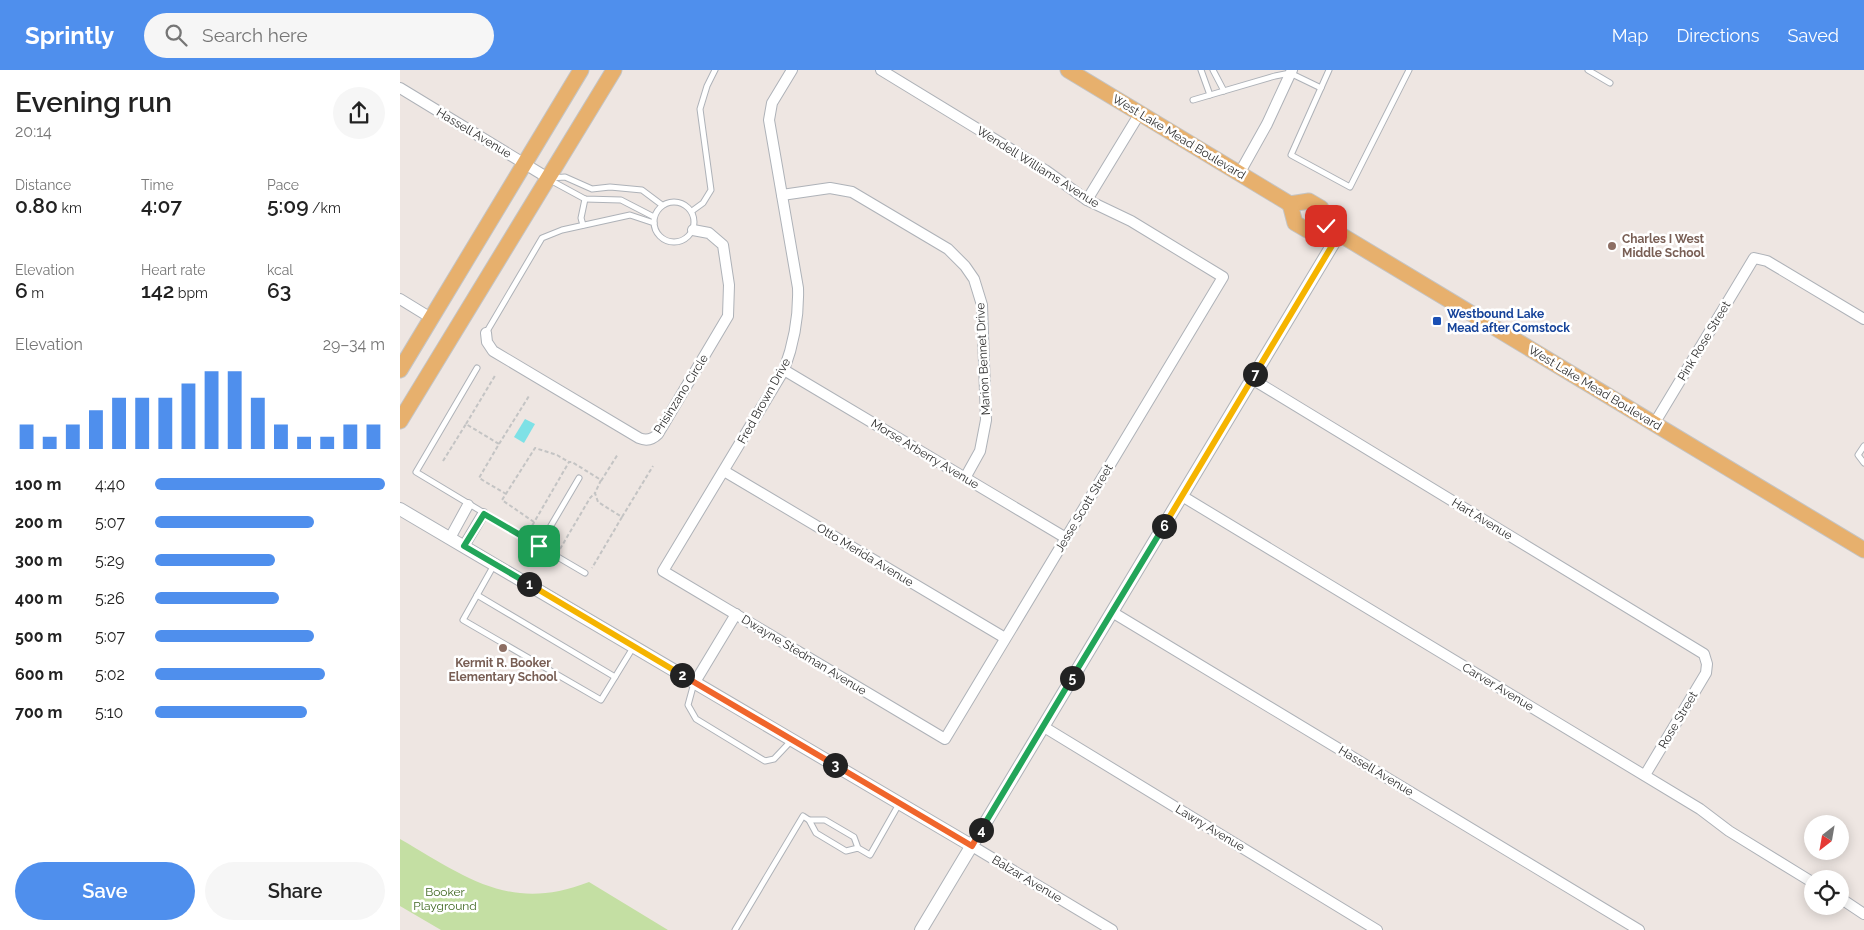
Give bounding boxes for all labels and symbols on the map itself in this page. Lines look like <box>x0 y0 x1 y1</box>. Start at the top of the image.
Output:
street label: West Lake Mead Boulevard <box>1110 92 1248 182</box>
street label: Hassell Avenue <box>434 105 514 161</box>
street label: Wendell Williams Avenue <box>974 124 1102 210</box>
pin <box>1305 205 1347 247</box>
place label: Charles I West Middle School <box>1622 232 1705 260</box>
marker: Charles I West Middle School <box>1606 240 1618 252</box>
street label: Pink Rose Street <box>1675 299 1733 383</box>
street label: Marion Bennet Drive <box>973 302 993 416</box>
place label: Westbound Lake Mead after Comstock <box>1447 307 1570 335</box>
marker: Westbound Lake Mead after Comstock <box>1431 315 1443 327</box>
street label: West Lake Mead Boulevard <box>1526 343 1664 433</box>
street label: Prisinzano Circle <box>651 352 711 436</box>
street label: Fred Brown Drive <box>735 356 793 446</box>
pin: 7 <box>1242 362 1268 386</box>
street label: Morse Arberry Avenue <box>868 416 982 492</box>
street label: Jesse Scott Street <box>1052 462 1116 554</box>
street label: Hart Avenue <box>1449 495 1515 543</box>
pin: 6 <box>1152 514 1176 538</box>
street label: Otto Merida Avenue <box>814 521 916 589</box>
pin <box>518 525 560 567</box>
pin: 1 <box>516 572 542 596</box>
street label: Dwayne Stedman Avenue <box>739 612 869 698</box>
marker: Kermit R. Booker Elementary School <box>497 642 509 654</box>
place label: Kermit R. Booker Elementary School <box>449 656 558 684</box>
street label: Carver Avenue <box>1460 660 1536 714</box>
pin: 2 <box>670 662 694 688</box>
pin: 5 <box>1060 666 1084 690</box>
street label: Rose Street <box>1656 689 1700 751</box>
street label: Hassell Avenue <box>1336 743 1416 799</box>
pin: 3 <box>822 752 848 778</box>
street label: Lawry Avenue <box>1173 802 1247 854</box>
north arrow <box>1804 815 1849 860</box>
pin: 4 <box>968 818 994 842</box>
street label: Balzar Avenue <box>990 853 1064 905</box>
park label: Booker Playground <box>413 885 477 913</box>

